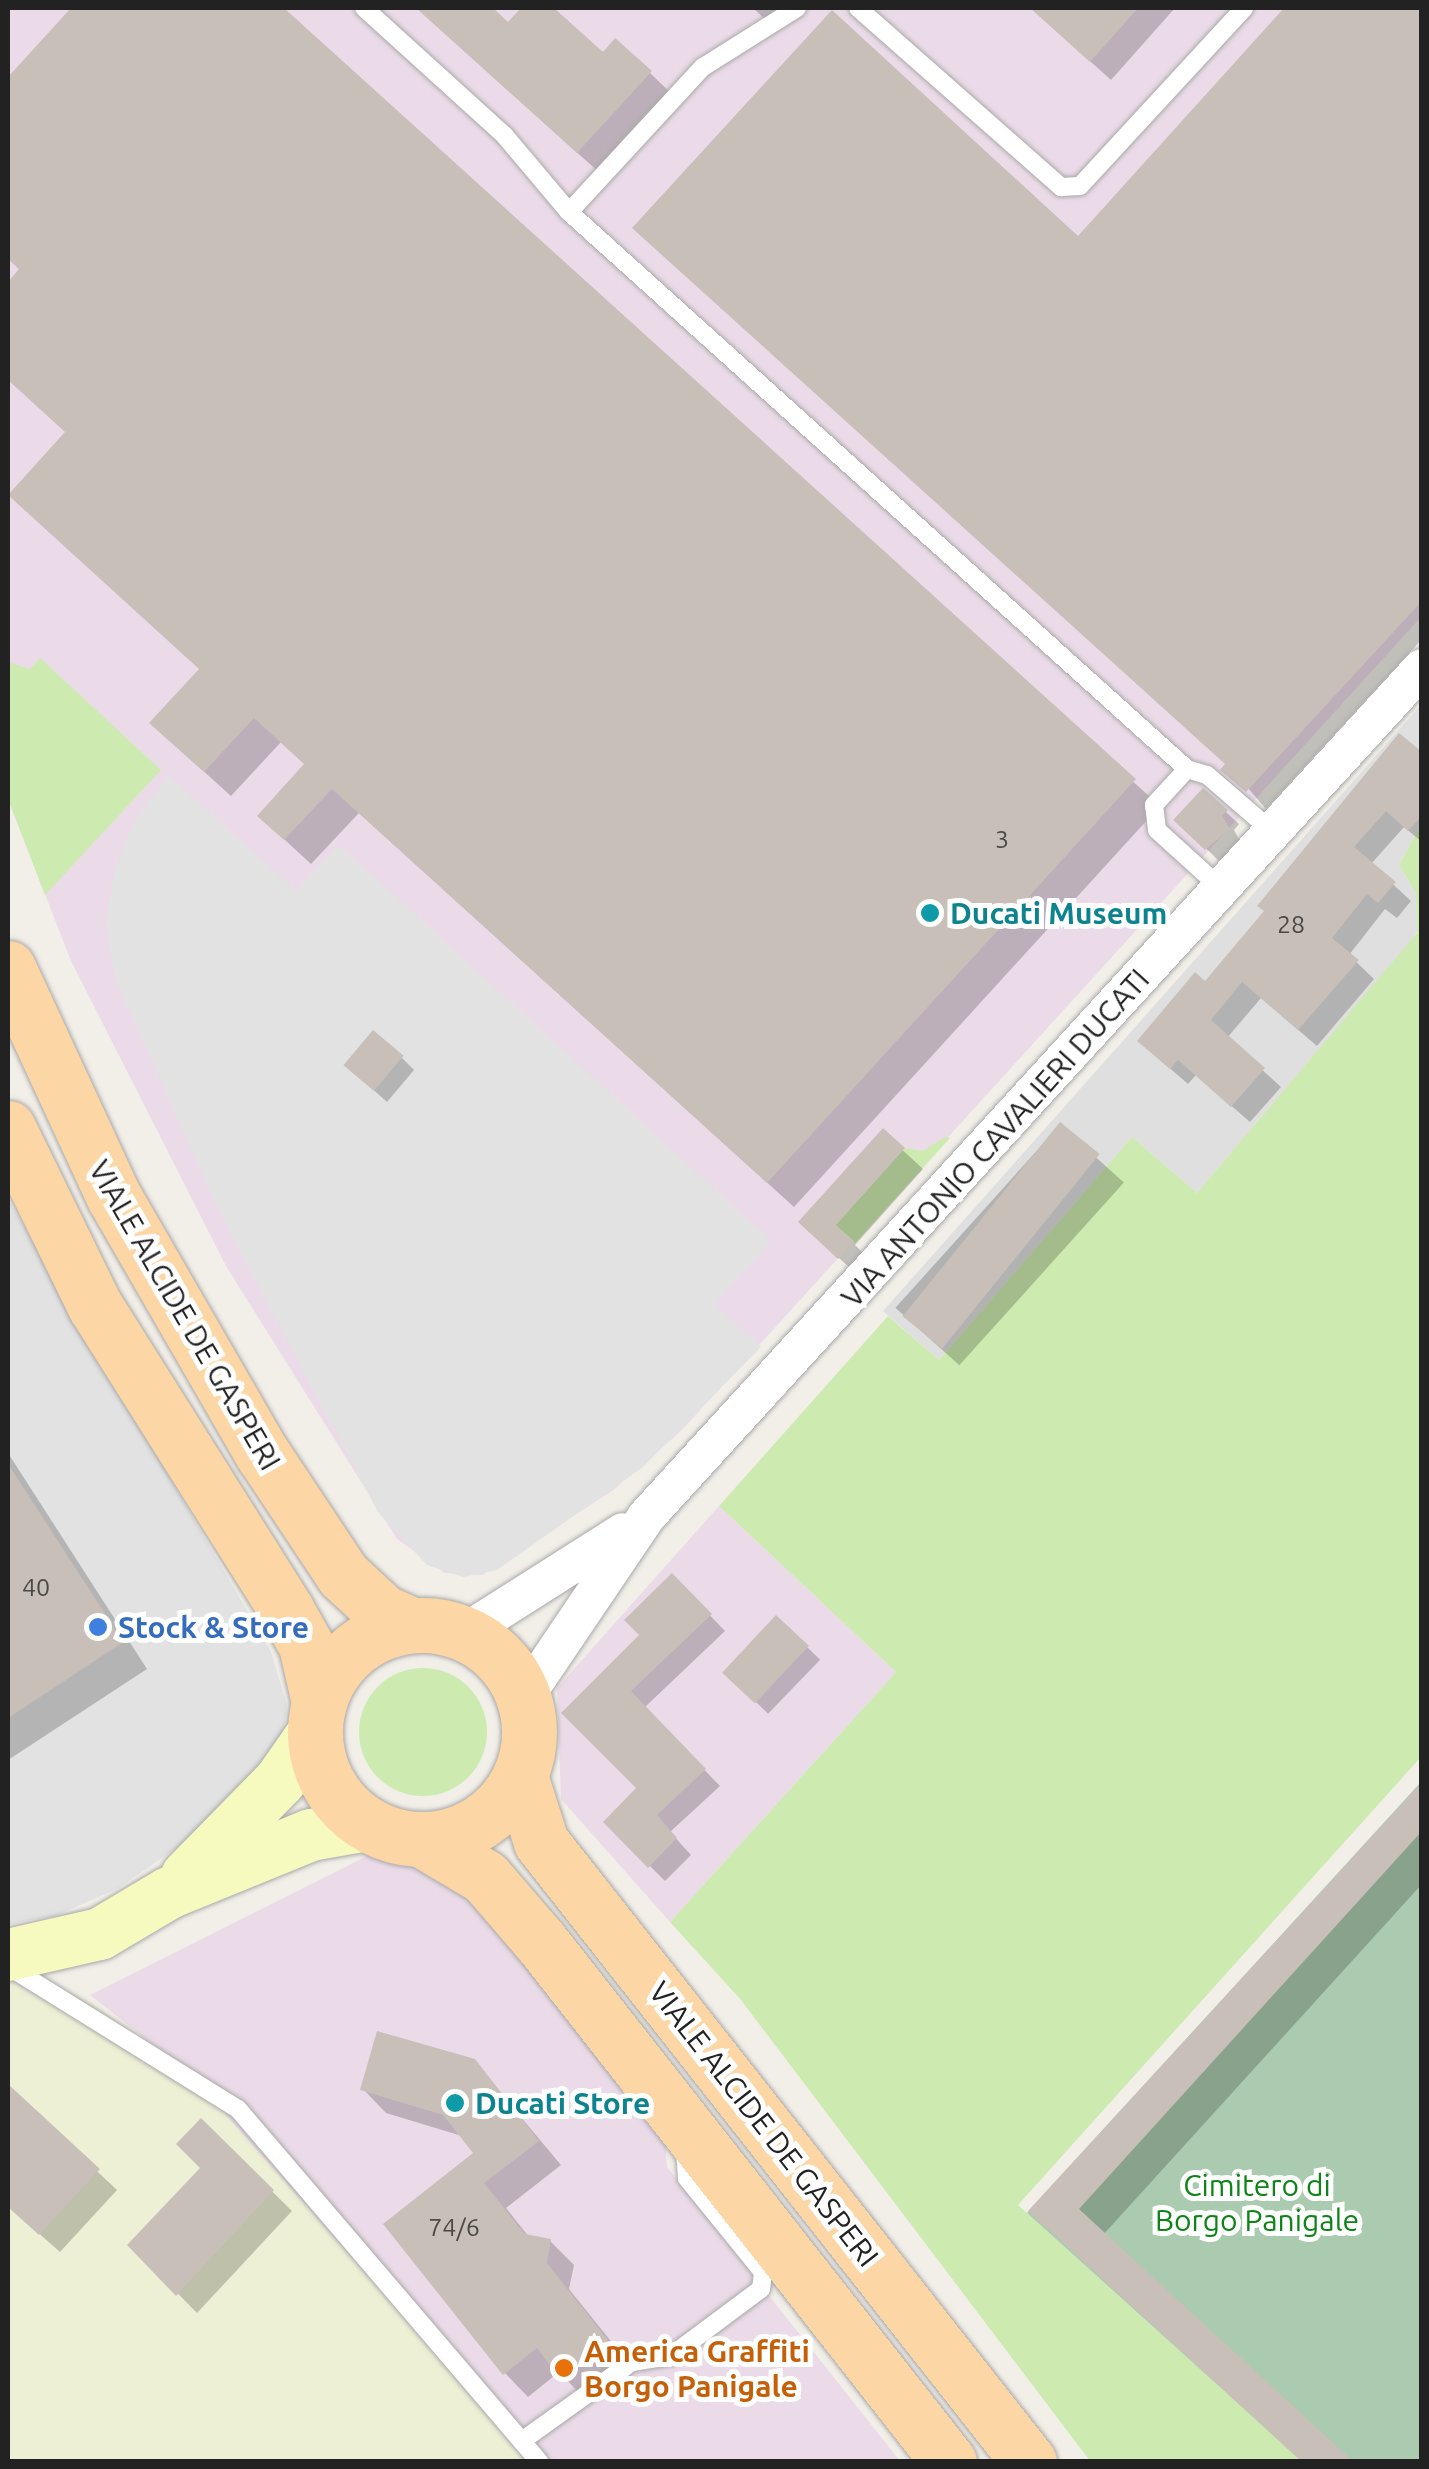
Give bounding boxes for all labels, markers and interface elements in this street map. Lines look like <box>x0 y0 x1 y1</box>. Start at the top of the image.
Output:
house number: 3 <box>995 824 1009 854</box>
place label: Ducati Museum <box>950 895 1167 931</box>
marker: Ducati Museum <box>919 902 941 924</box>
house number: 28 <box>1277 909 1305 939</box>
street label: VIA ANTONIO CAVALIERI DUCATI <box>833 961 1157 1315</box>
street label: VIALE ALCIDE DE GASPERI <box>82 1154 288 1476</box>
house number: 40 <box>22 1572 50 1602</box>
place label: Stock & Store <box>118 1609 309 1645</box>
marker: Stock & Store <box>87 1616 109 1638</box>
street label: VIALE ALCIDE DE GASPERI <box>642 1974 886 2274</box>
place label: Ducati Store <box>475 2085 650 2121</box>
marker: Ducati Store <box>444 2092 466 2114</box>
park label: Cimitero di Borgo Panigale <box>1155 2167 1359 2238</box>
house number: 74/6 <box>428 2212 480 2242</box>
place label: America Graffiti Borgo Panigale <box>584 2333 810 2404</box>
marker: America Graffiti Borgo Panigale <box>553 2357 575 2379</box>

